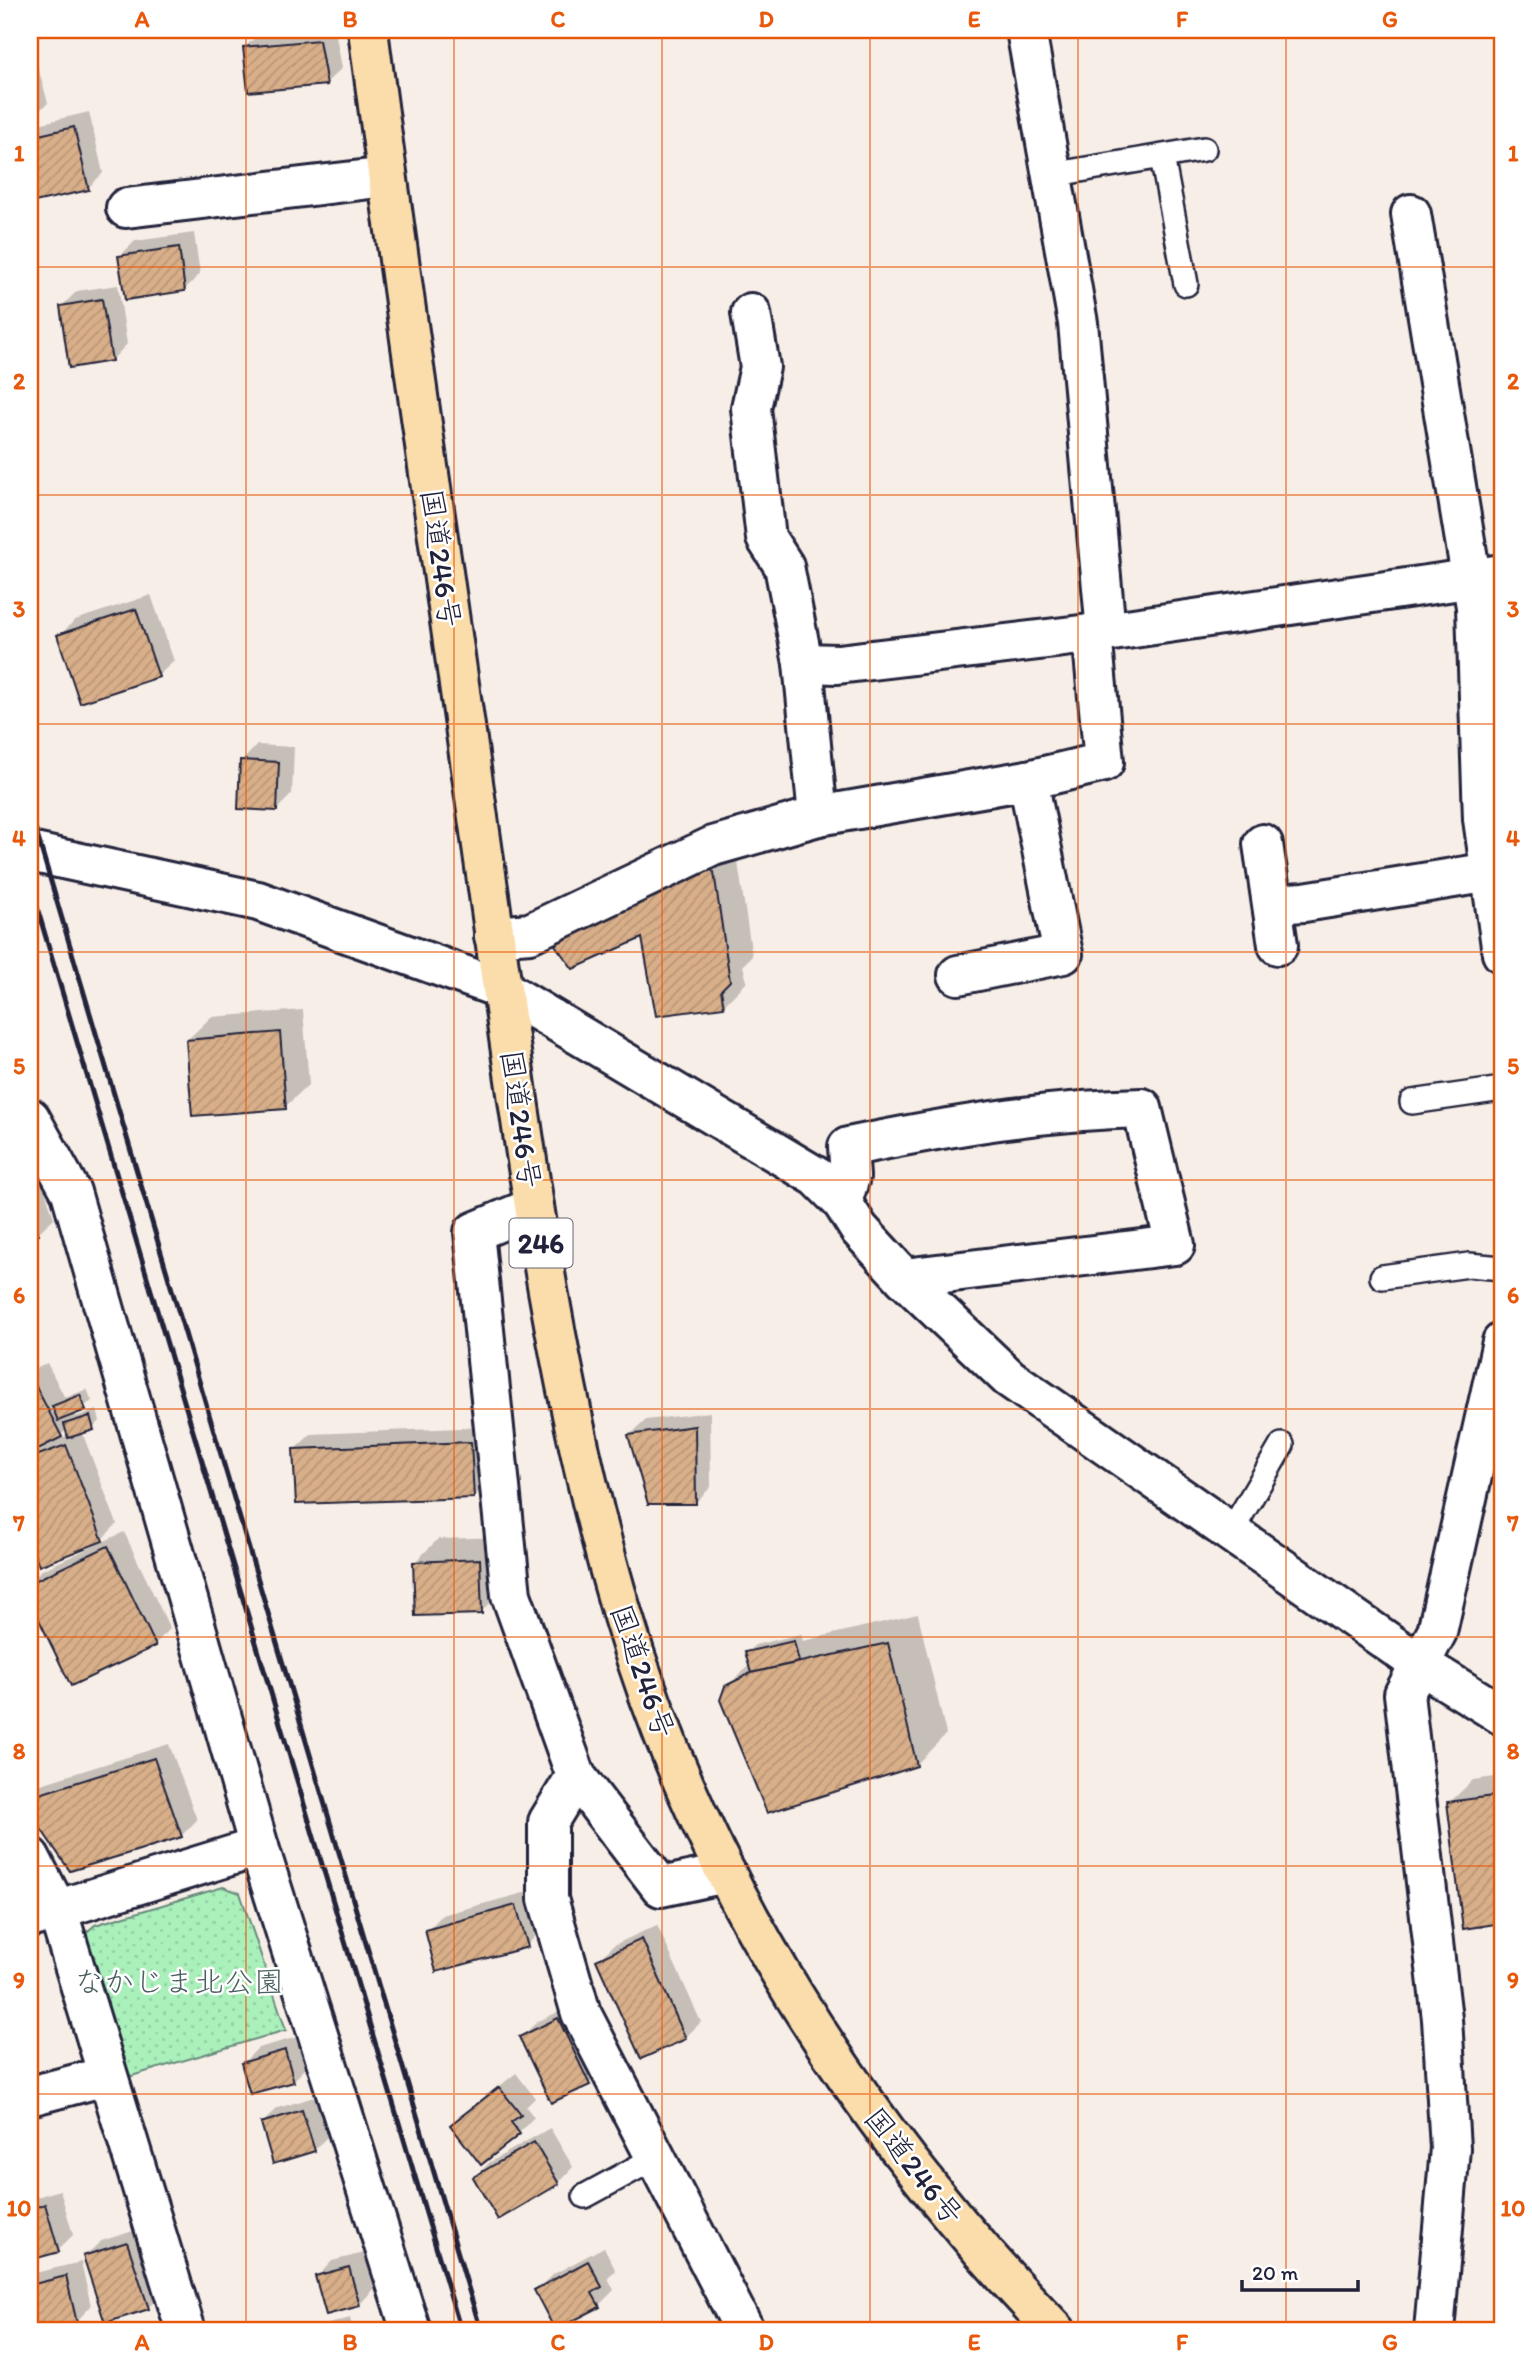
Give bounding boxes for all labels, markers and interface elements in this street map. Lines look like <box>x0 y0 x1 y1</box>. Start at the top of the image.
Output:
text: A <box>134 5 150 33</box>
text: B <box>343 5 358 33</box>
text: C <box>551 5 566 33</box>
text: D <box>758 5 774 33</box>
text: E <box>968 5 981 33</box>
text: F <box>1176 5 1189 33</box>
text: G <box>1382 5 1398 33</box>
text: 1 <box>14 139 25 167</box>
text: 1 <box>1508 139 1519 167</box>
text: 2 <box>13 367 26 395</box>
text: 2 <box>1507 367 1520 395</box>
street label: 国道246号 <box>413 486 469 630</box>
text: 3 <box>13 595 26 623</box>
text: 3 <box>1507 595 1520 623</box>
text: 4 <box>12 824 26 852</box>
text: 4 <box>1506 824 1520 852</box>
street label: 国道246号 <box>493 1047 549 1191</box>
text: 5 <box>13 1052 25 1080</box>
text: 5 <box>1507 1052 1519 1080</box>
road number: 246 <box>510 1218 572 1268</box>
text: 6 <box>13 1281 25 1309</box>
text: 6 <box>1507 1281 1519 1309</box>
text: 7 <box>12 1509 25 1537</box>
text: 7 <box>1506 1509 1519 1537</box>
street label: 国道246号 <box>603 1599 683 1743</box>
text: 8 <box>13 1737 26 1765</box>
text: 8 <box>1507 1737 1520 1765</box>
park label: なかじま北公園 <box>74 1963 284 2000</box>
text: 9 <box>13 1966 25 1994</box>
text: 9 <box>1507 1966 1519 1994</box>
street label: 国道246号 <box>856 2100 972 2232</box>
text: 10 <box>7 2194 31 2222</box>
text: 10 <box>1501 2194 1525 2222</box>
scale bar <box>1242 2249 1357 2293</box>
text: 20 m <box>1252 2260 1299 2285</box>
text: A <box>134 2328 150 2356</box>
text: B <box>343 2328 358 2356</box>
text: C <box>551 2328 566 2356</box>
text: D <box>758 2328 774 2356</box>
text: E <box>968 2328 981 2356</box>
text: F <box>1176 2328 1189 2356</box>
text: G <box>1382 2328 1398 2356</box>

